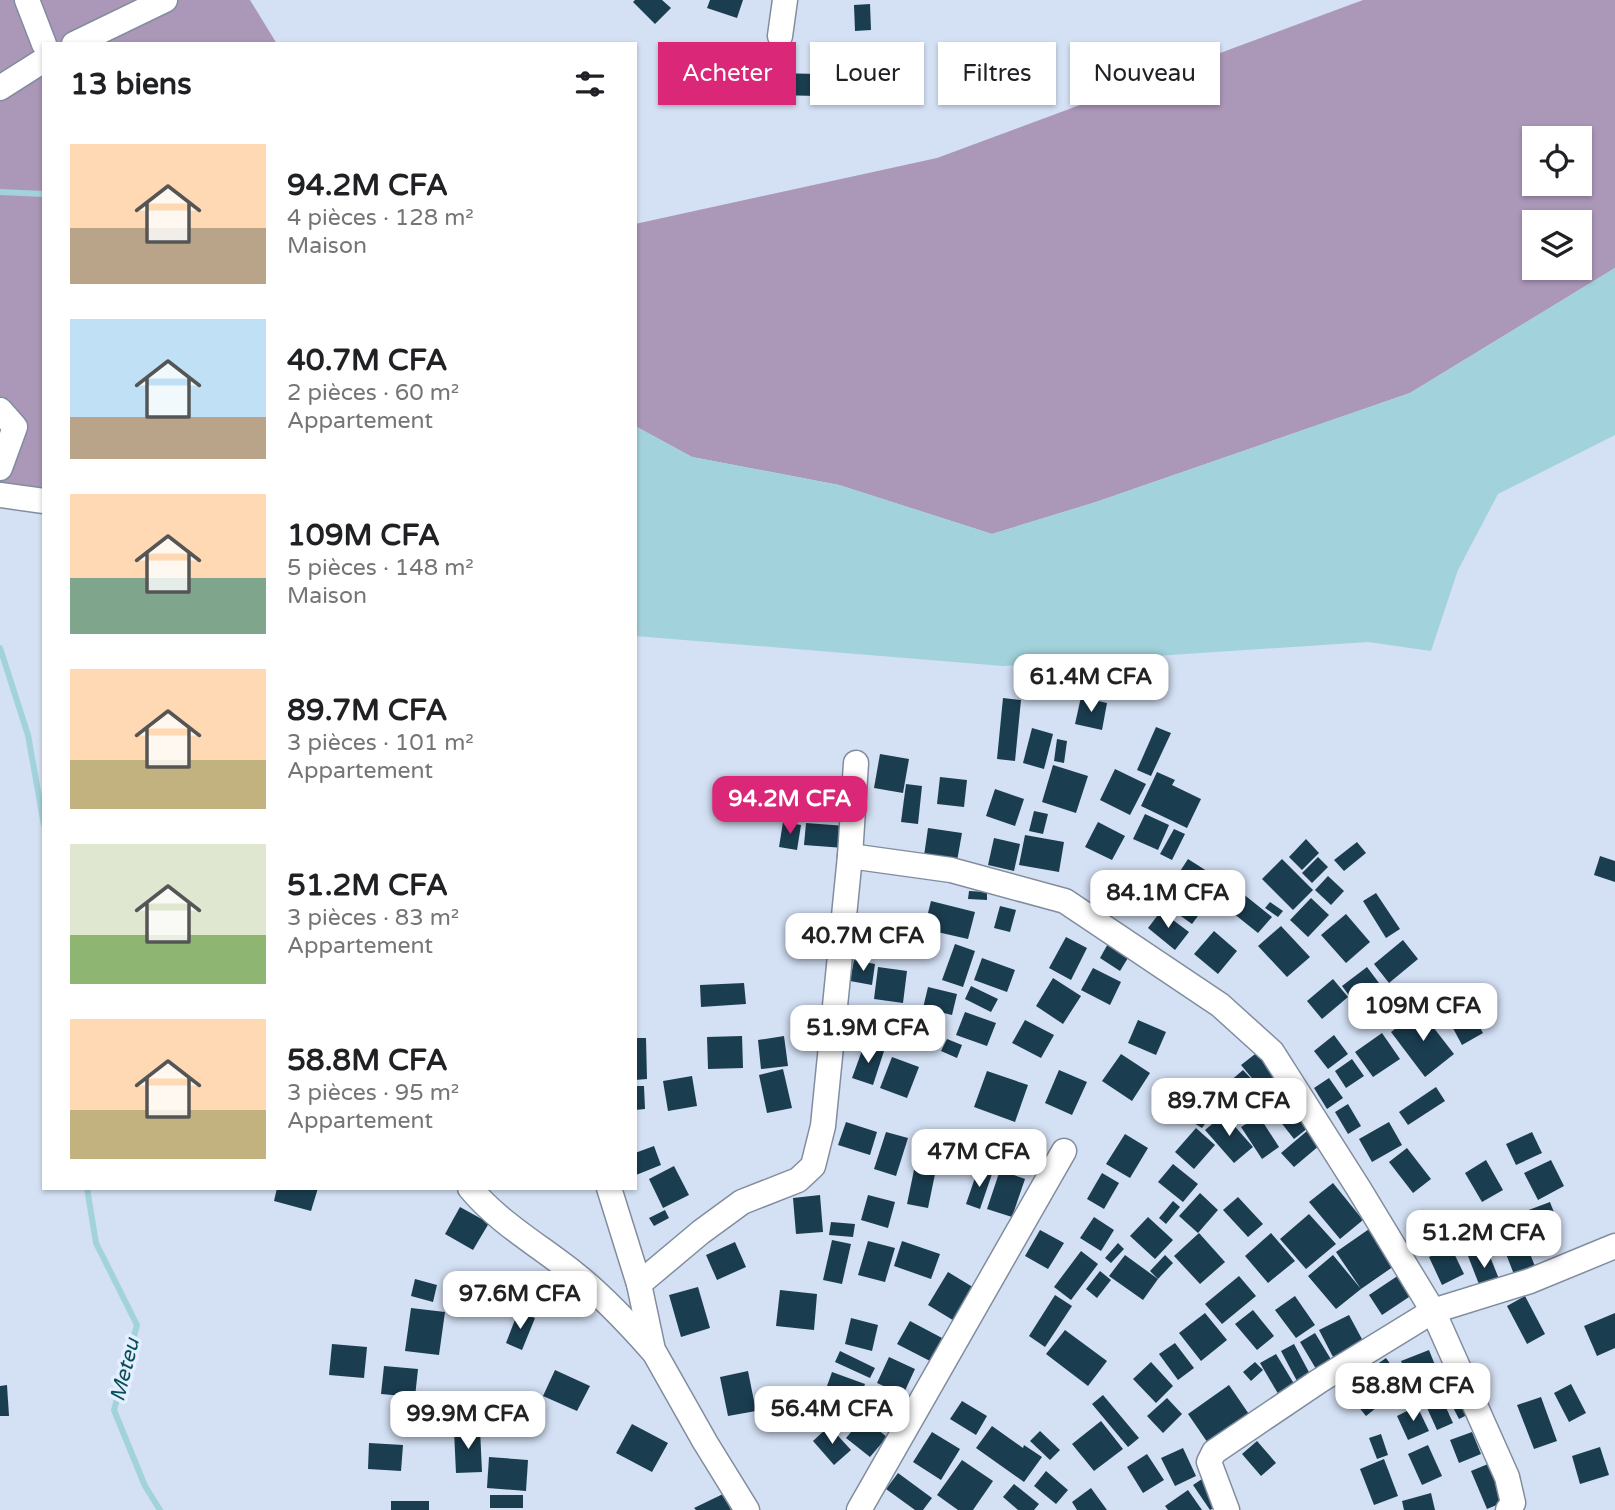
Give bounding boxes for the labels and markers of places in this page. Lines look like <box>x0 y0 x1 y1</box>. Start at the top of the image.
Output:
pin: 61.4M CFA <box>1011 654 1171 714</box>
pin: 94.2M CFA <box>710 776 870 836</box>
pin: 84.1M CFA <box>1088 870 1248 930</box>
pin: 40.7M CFA <box>783 914 943 973</box>
pin: 109M CFA <box>1351 984 1495 1043</box>
pin: 51.9M CFA <box>788 1006 948 1065</box>
pin: 89.7M CFA <box>1149 1078 1309 1138</box>
pin: 47M CFA <box>914 1130 1044 1189</box>
pin: 51.2M CFA <box>1404 1210 1564 1270</box>
pin: 97.6M CFA <box>440 1272 600 1331</box>
pin: 58.8M CFA <box>1333 1364 1493 1423</box>
pin: 56.4M CFA <box>752 1386 912 1446</box>
pin: 99.9M CFA <box>388 1392 548 1451</box>

